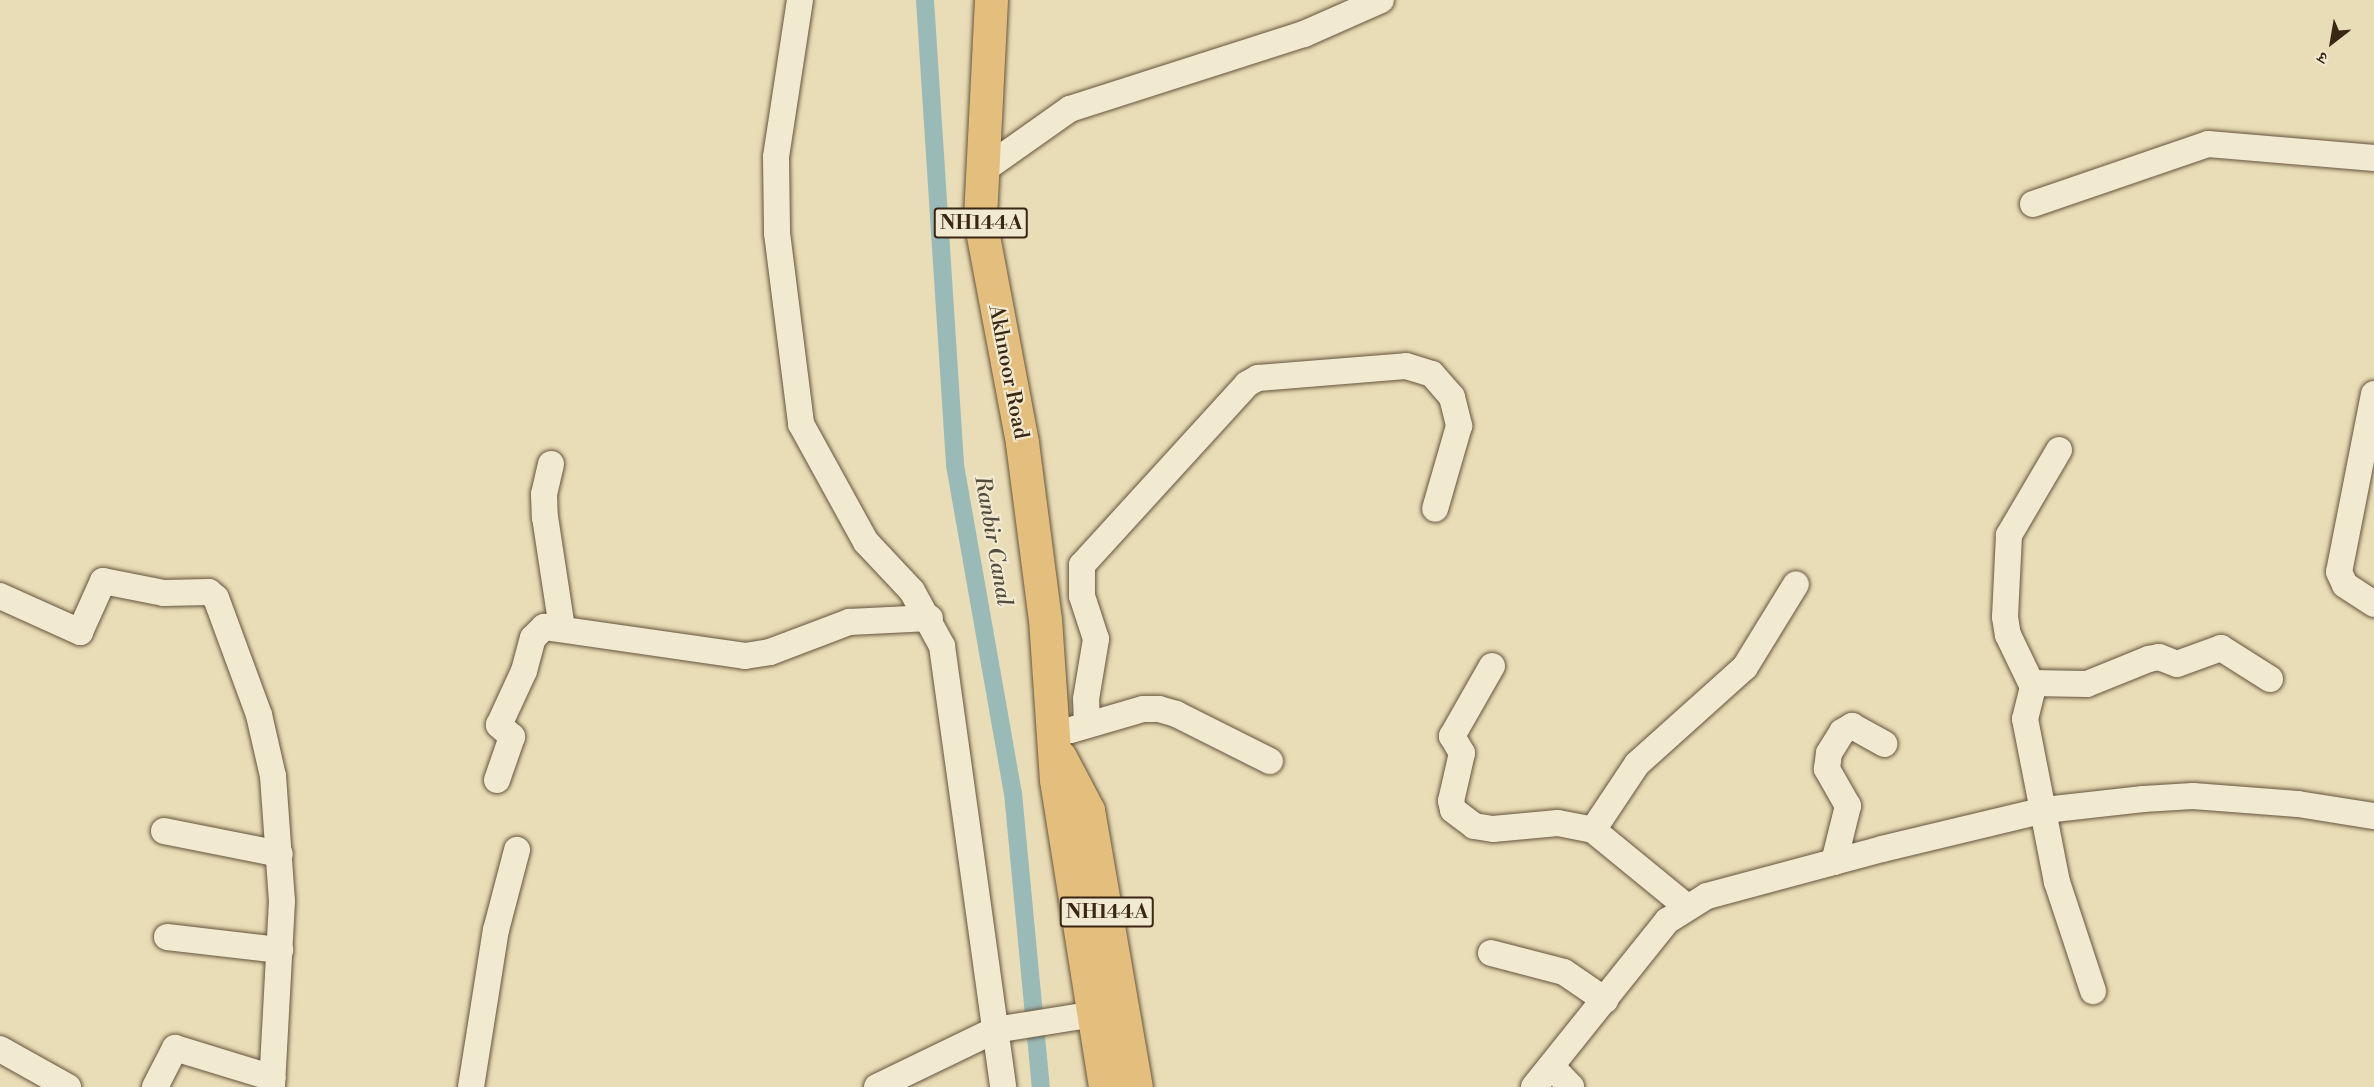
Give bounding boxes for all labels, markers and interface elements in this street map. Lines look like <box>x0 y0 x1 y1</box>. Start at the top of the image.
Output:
north arrow <box>2302 12 2362 72</box>
text: उ <box>2314 47 2331 68</box>
road number: NH144A <box>933 206 1029 240</box>
street label: Akhnoor Road <box>983 303 1033 441</box>
water label: Ranbir Canal <box>969 474 1017 608</box>
road number: NH144A <box>1059 895 1155 929</box>

